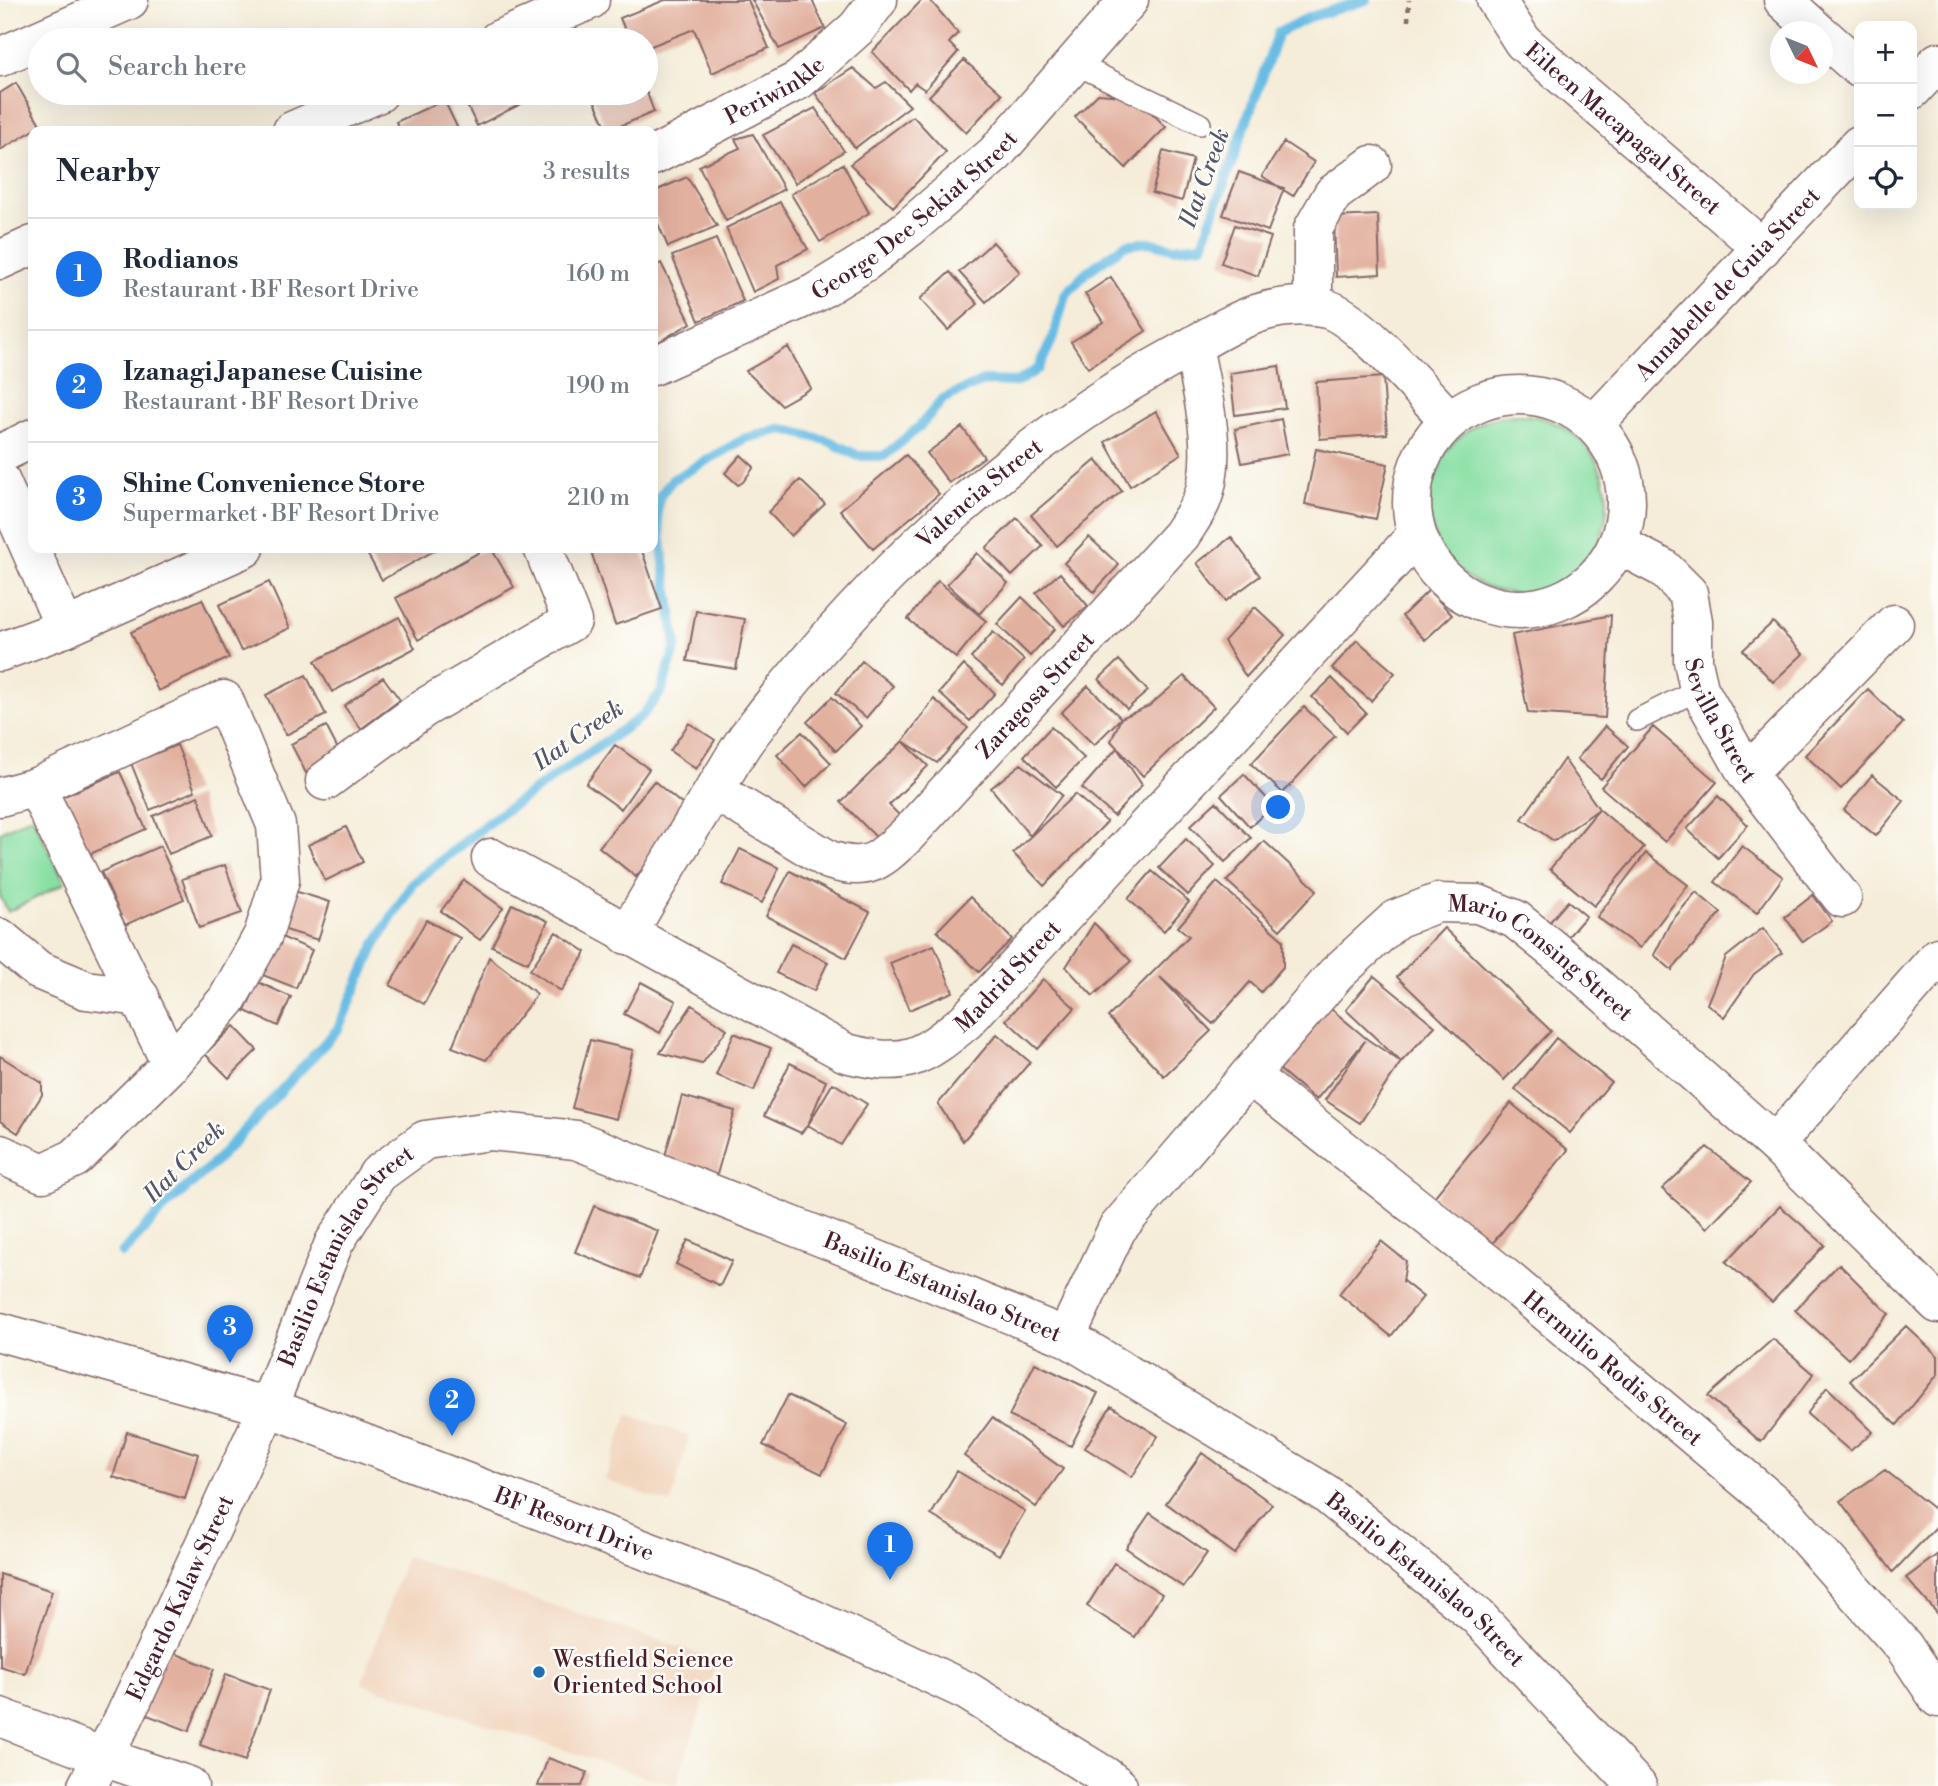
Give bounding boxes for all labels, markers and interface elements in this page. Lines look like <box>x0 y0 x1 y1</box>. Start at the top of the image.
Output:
north arrow <box>1770 21 1833 84</box>
map controls <box>1854 21 1917 210</box>
button: + <box>1854 21 1917 84</box>
search box <box>28 28 658 105</box>
street label: Eileen Macapagal Street <box>1519 37 1726 221</box>
icon: search <box>52 48 90 86</box>
text: Search here <box>108 51 247 83</box>
street label: Periwinkle <box>720 51 831 131</box>
button: − <box>1854 84 1917 147</box>
water label: Ilat Creek <box>1173 124 1237 233</box>
street label: George Dee Sekiat Street <box>806 125 1024 307</box>
button: locate <box>1854 147 1917 210</box>
text: Nearby <box>56 153 160 191</box>
text: 3 results <box>543 158 630 186</box>
street label: Annabelle de Guia Street <box>1629 182 1826 388</box>
text: Rodianos <box>123 244 238 276</box>
text: 1 <box>73 260 85 288</box>
text: 160 m <box>567 260 630 288</box>
text: Restaurant · BF Resort Drive <box>123 276 419 304</box>
text: Izanagi Japanese Cuisine <box>123 356 423 388</box>
text: 2 <box>72 372 86 400</box>
text: 190 m <box>567 372 630 400</box>
text: Restaurant · BF Resort Drive <box>123 388 419 416</box>
street label: Valencia Street <box>910 433 1048 555</box>
text: Shine Convenience Store <box>123 468 425 500</box>
text: 3 <box>72 484 86 512</box>
text: 210 m <box>567 484 630 512</box>
text: Supermarket · BF Resort Drive <box>123 500 439 528</box>
street label: Zaragosa Street <box>971 626 1101 765</box>
street label: Sevilla Street <box>1678 656 1762 789</box>
water label: Ilat Creek <box>527 694 630 778</box>
your location <box>1261 790 1295 824</box>
street label: Mario Consing Street <box>1447 890 1639 1027</box>
street label: Madrid Street <box>949 915 1067 1039</box>
water label: Ilat Creek <box>137 1115 232 1211</box>
street label: Basilio Estanislao Street <box>272 1140 419 1372</box>
street label: Basilio Estanislao Street <box>819 1226 1065 1349</box>
street label: Hermilio Rodis Street <box>1516 1285 1708 1452</box>
pin: 3 <box>207 1305 253 1363</box>
pin: 2 <box>429 1378 475 1436</box>
street label: BF Resort Drive <box>489 1481 658 1567</box>
street label: Basilio Estanislao Street <box>1319 1486 1530 1673</box>
street label: Edgardo Kalaw Street <box>121 1491 240 1706</box>
pin: 1 <box>867 1522 913 1580</box>
place label: Westfield Science Oriented School <box>552 1646 734 1700</box>
marker: Westfield Science Oriented School <box>531 1664 547 1680</box>

